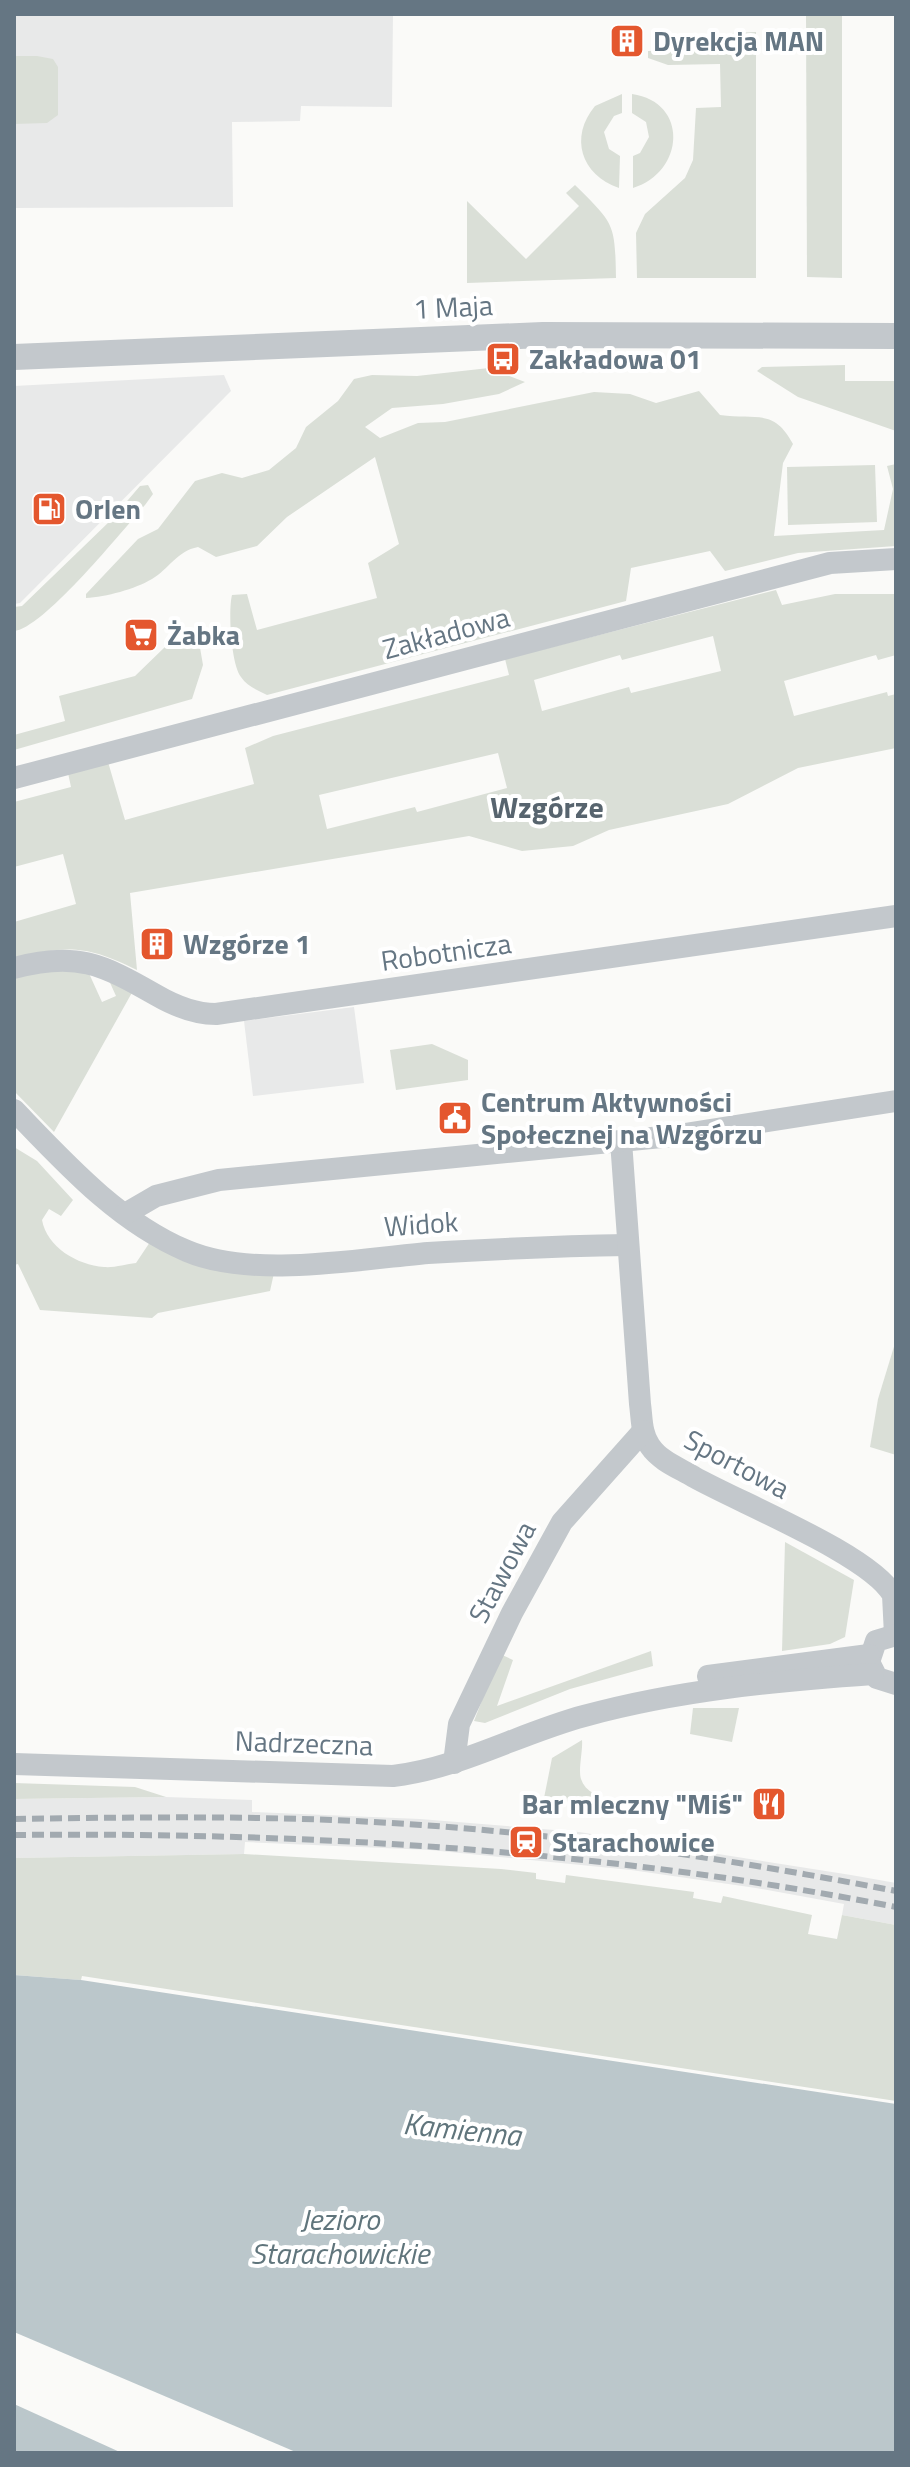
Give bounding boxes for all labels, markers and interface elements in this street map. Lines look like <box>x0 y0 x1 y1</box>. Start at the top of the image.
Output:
place label: Dyrekcja MAN <box>653 19 824 62</box>
building icon: Dyrekcja MAN <box>608 22 646 60</box>
street label: 1 Maja <box>412 283 494 330</box>
place label: Zakładowa 01 <box>529 337 701 380</box>
bus stop icon: Zakładowa 01 <box>484 340 522 378</box>
place label: Orlen <box>75 487 141 530</box>
fuel station icon: Orlen <box>30 490 68 528</box>
street label: Zakładowa <box>378 595 514 670</box>
place label: Żabka <box>167 613 240 656</box>
supermarket icon: Żabka <box>122 616 160 654</box>
district label: Wzgórze <box>490 784 604 830</box>
street label: Robotnicza <box>378 921 514 982</box>
place label: Wzgórze 1 <box>183 922 311 965</box>
building icon: Wzgórze 1 <box>138 925 176 963</box>
place label: Centrum Aktywności Społecznej na Wzgórzu <box>481 1080 763 1155</box>
public building icon: Centrum Aktywności Społecznej na Wzgórzu <box>436 1099 474 1137</box>
street label: Widok <box>383 1199 459 1248</box>
street label: Sportowa <box>677 1418 798 1509</box>
street label: Stawowa <box>457 1513 546 1630</box>
street label: Nadrzeczna <box>234 1719 374 1766</box>
place label: Bar mleczny "Miś" <box>522 1782 743 1825</box>
restaurant icon: Bar mleczny "Miś" <box>750 1785 788 1823</box>
place label: Starachowice <box>552 1820 715 1863</box>
station icon: Starachowice <box>507 1823 545 1861</box>
water label: Kamienna <box>401 2100 525 2158</box>
water label: Jezioro Starachowickie <box>251 2196 432 2276</box>

